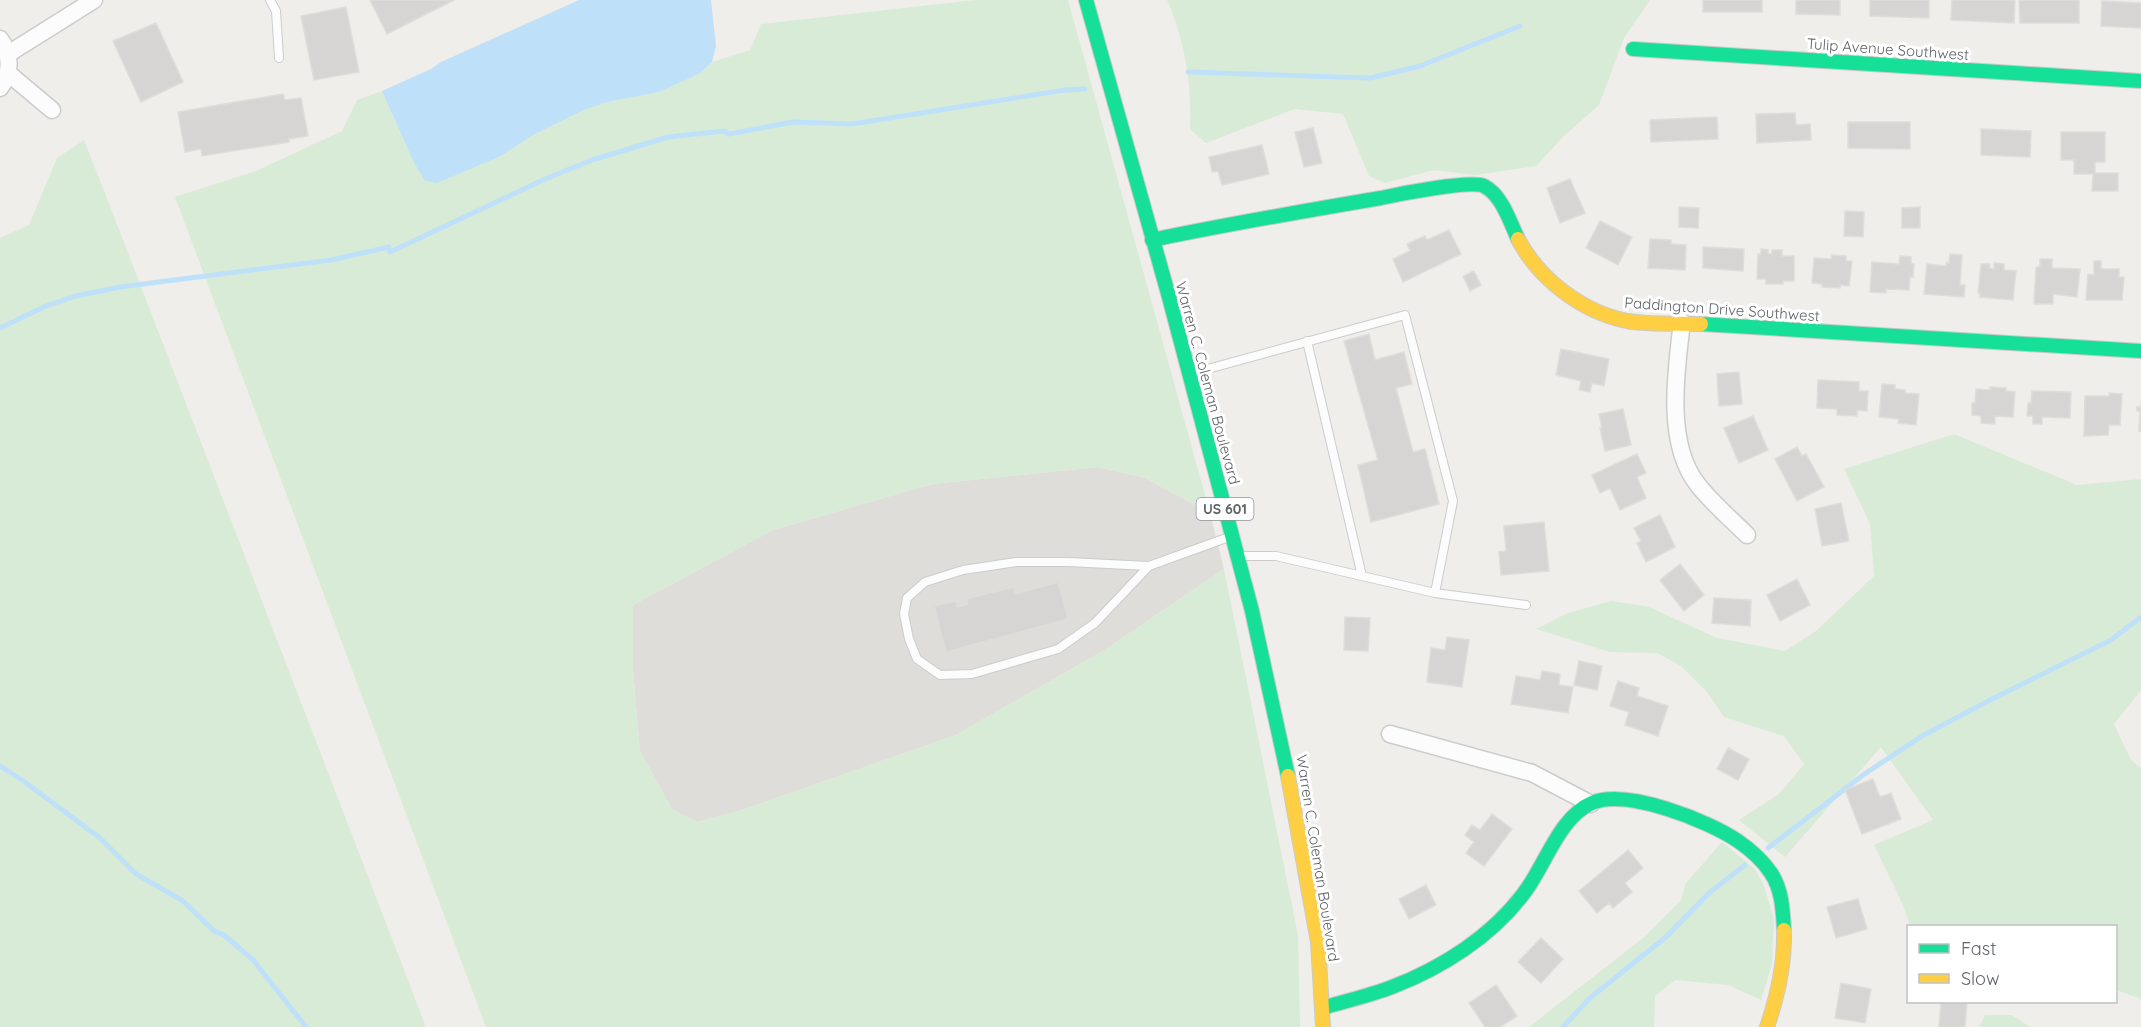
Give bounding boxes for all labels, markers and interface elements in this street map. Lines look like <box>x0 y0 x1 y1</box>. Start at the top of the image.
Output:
street label: Tulip Avenue Southwest <box>1806 34 1970 64</box>
street label: Warren C. Coleman Boulevard <box>1172 279 1244 487</box>
street label: Paddington Drive Southwest <box>1624 293 1820 325</box>
road number: US 601 <box>1196 498 1254 520</box>
street label: Warren C. Coleman Boulevard <box>1292 753 1344 963</box>
legend <box>1907 925 2117 1003</box>
text: Fast <box>1961 937 1996 960</box>
text: Slow <box>1961 967 1999 990</box>

